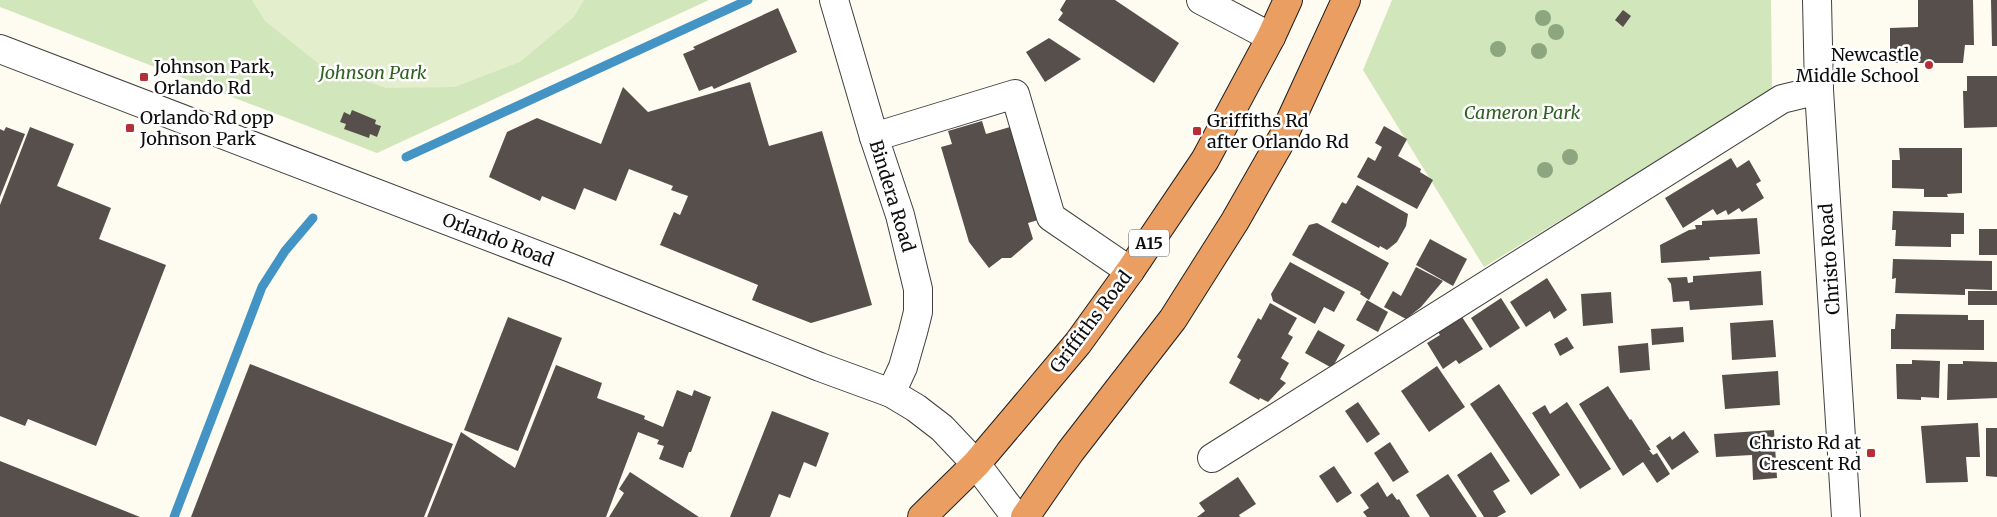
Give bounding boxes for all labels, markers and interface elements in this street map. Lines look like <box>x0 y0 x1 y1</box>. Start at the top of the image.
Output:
place label: Newcastle Middle School <box>1796 43 1919 87</box>
place label: Johnson Park, Orlando Rd <box>153 55 274 99</box>
marker: Newcastle Middle School <box>1923 59 1935 71</box>
park label: Johnson Park <box>317 61 427 84</box>
marker: Johnson Park, Orlando Rd <box>138 71 150 83</box>
park label: Cameron Park <box>1464 101 1580 124</box>
place label: Orlando Rd opp Johnson Park <box>139 106 274 150</box>
place label: Griffiths Rd after Orlando Rd <box>1207 109 1349 153</box>
marker: Orlando Rd opp Johnson Park <box>124 122 136 134</box>
marker: Griffiths Rd after Orlando Rd <box>1191 125 1203 137</box>
street label: Bindera Road <box>865 137 920 255</box>
street label: Christo Road <box>1814 202 1845 315</box>
street label: Orlando Road <box>439 208 557 271</box>
road number: A15 <box>1129 230 1169 256</box>
street label: Griffiths Road <box>1045 266 1137 377</box>
place label: Christo Rd at Crescent Rd <box>1749 431 1861 475</box>
marker: Christo Rd at Crescent Rd <box>1865 447 1877 459</box>

